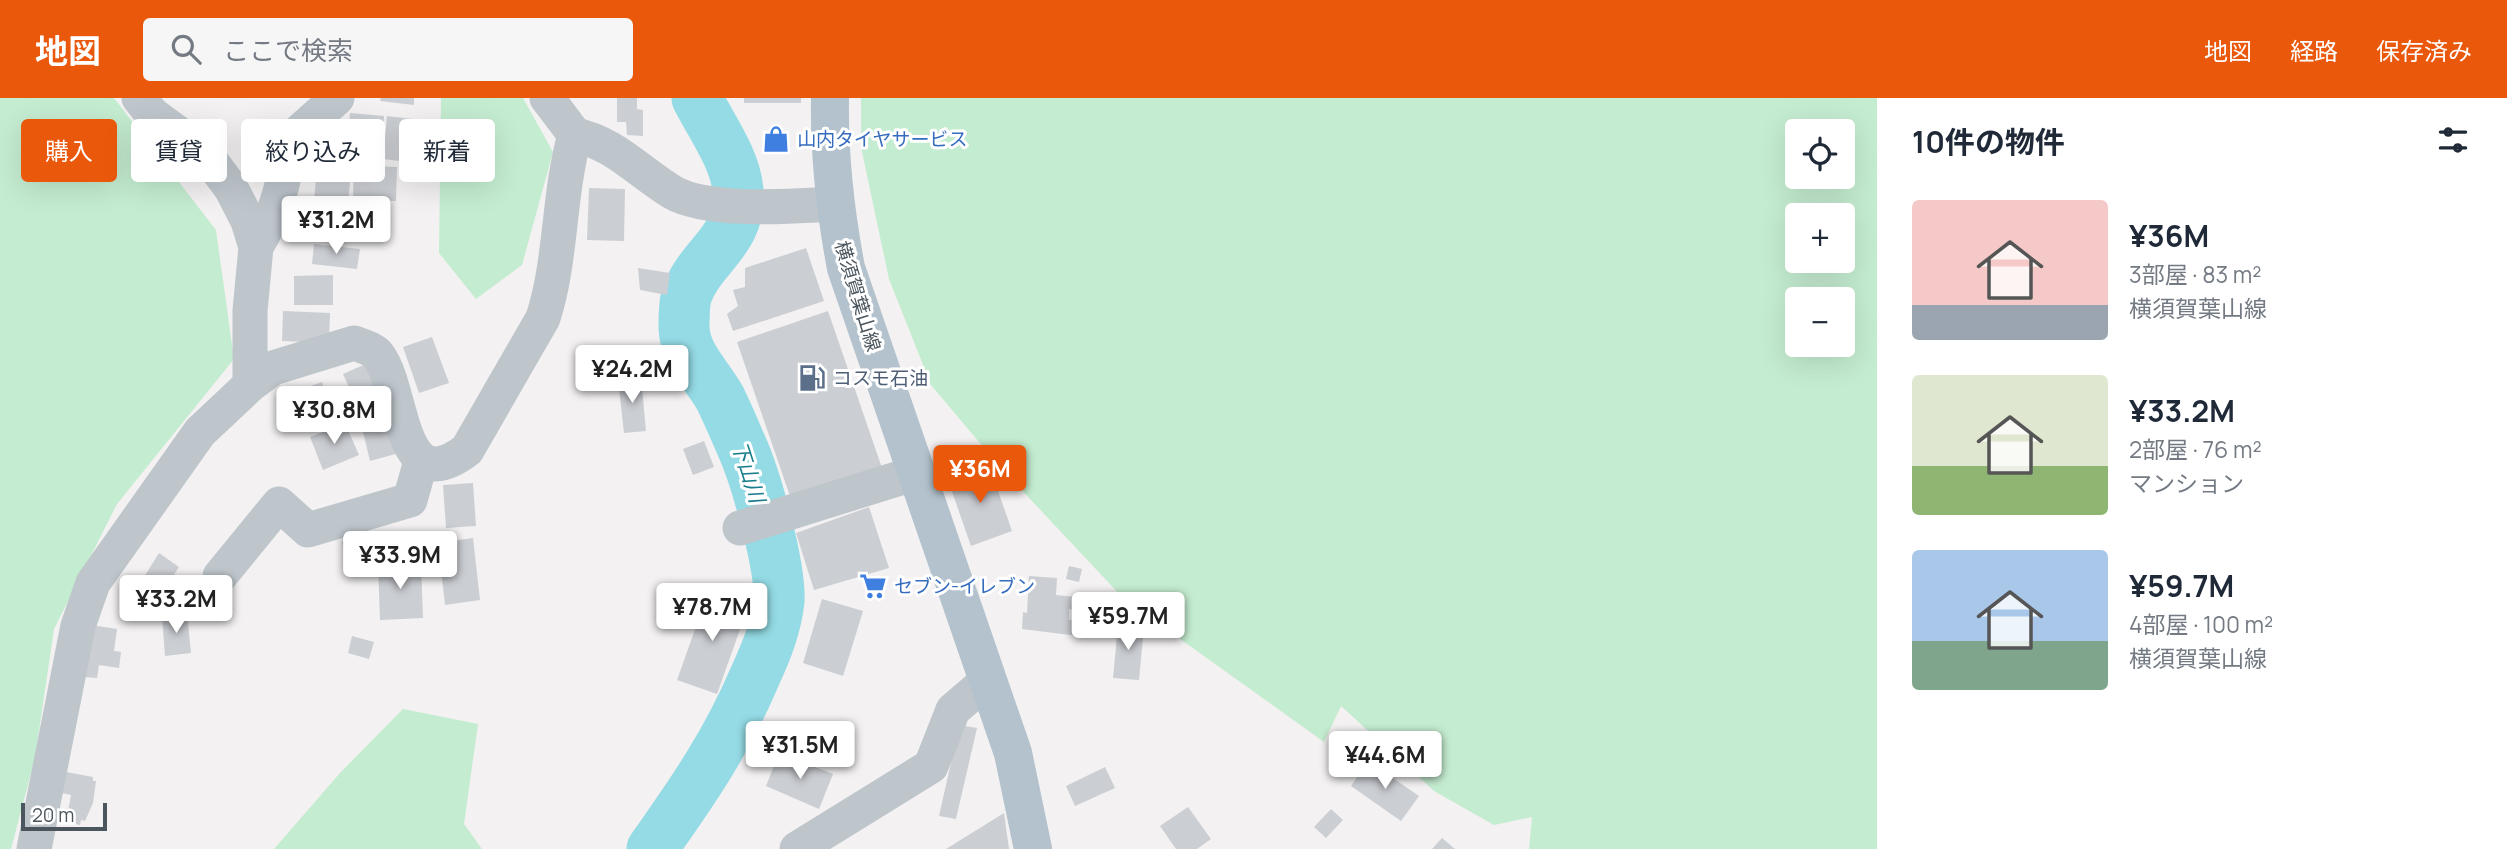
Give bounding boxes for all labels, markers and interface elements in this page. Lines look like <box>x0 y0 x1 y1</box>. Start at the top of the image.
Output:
search box <box>143 18 633 81</box>
text: 地図 <box>35 28 101 73</box>
icon: search <box>167 30 205 68</box>
text: ここで検索 <box>223 32 353 68</box>
text: 地図 <box>2204 34 2252 67</box>
text: 経路 <box>2290 34 2338 67</box>
text: 保存済み <box>2376 34 2472 67</box>
chip: 購入 <box>21 119 117 182</box>
chip: 賃貸 <box>131 119 227 182</box>
chip: 絞り込み <box>241 119 385 182</box>
chip: 新着 <box>399 119 495 182</box>
map controls <box>1785 119 1855 357</box>
button: locate <box>1785 119 1855 189</box>
text: 10件の物件 <box>1912 121 2065 162</box>
icon: filters <box>2434 121 2472 159</box>
shop icon: 山内タイヤサービス <box>761 124 791 154</box>
place label: 山内タイヤサービス <box>797 126 967 152</box>
pin: ¥31.2M <box>279 197 393 256</box>
text: ¥31.2M <box>298 203 374 235</box>
button: + <box>1785 203 1855 273</box>
text: ¥36M <box>2129 215 2209 256</box>
icon: home <box>1968 228 2052 312</box>
street label: 横須賀葉山線 <box>829 238 887 354</box>
text: 3部屋 · 83 m² <box>2129 258 2262 290</box>
button: − <box>1785 287 1855 357</box>
text: 横須賀葉山線 <box>2129 292 2267 324</box>
pin: ¥24.2M <box>575 345 689 405</box>
text: ¥24.2M <box>591 352 673 384</box>
fuel station icon: コスモ石油 <box>797 363 827 393</box>
place label: コスモ石油 <box>833 365 928 391</box>
pin: ¥30.8M <box>277 386 391 446</box>
text: ¥33.2M <box>2129 390 2235 431</box>
text: ¥30.8M <box>292 393 376 425</box>
icon: home <box>1968 403 2052 487</box>
text: 2部屋 · 76 m² <box>2129 433 2262 465</box>
water label: 下山川 <box>726 437 773 508</box>
pin: ¥36M <box>939 446 1021 505</box>
text: ¥36M <box>949 452 1011 484</box>
text: マンション <box>2129 467 2244 499</box>
pin: ¥33.9M <box>343 532 457 591</box>
text: ¥33.9M <box>359 538 441 570</box>
text: ¥59.7M <box>2129 565 2234 606</box>
supermarket icon: セブン-イレブン <box>858 571 888 601</box>
place label: セブン-イレブン <box>894 573 1035 599</box>
pin: ¥33.2M <box>119 575 233 635</box>
icon: home <box>1968 578 2052 662</box>
text: ¥33.2M <box>135 582 217 614</box>
pin: ¥78.7M <box>655 584 769 643</box>
text: ¥78.7M <box>672 590 752 622</box>
pin: ¥59.7M <box>1071 592 1185 652</box>
text: ¥59.7M <box>1088 599 1168 631</box>
text: 4部屋 · 100 m² <box>2129 608 2273 640</box>
text: 横須賀葉山線 <box>2129 642 2267 674</box>
pin: ¥31.5M <box>743 722 857 781</box>
text: ¥31.5M <box>762 728 838 760</box>
pin: ¥44.6M <box>1328 732 1442 791</box>
text: ¥44.6M <box>1345 738 1425 770</box>
scale bar <box>21 800 107 832</box>
text: 20 m <box>32 802 74 828</box>

